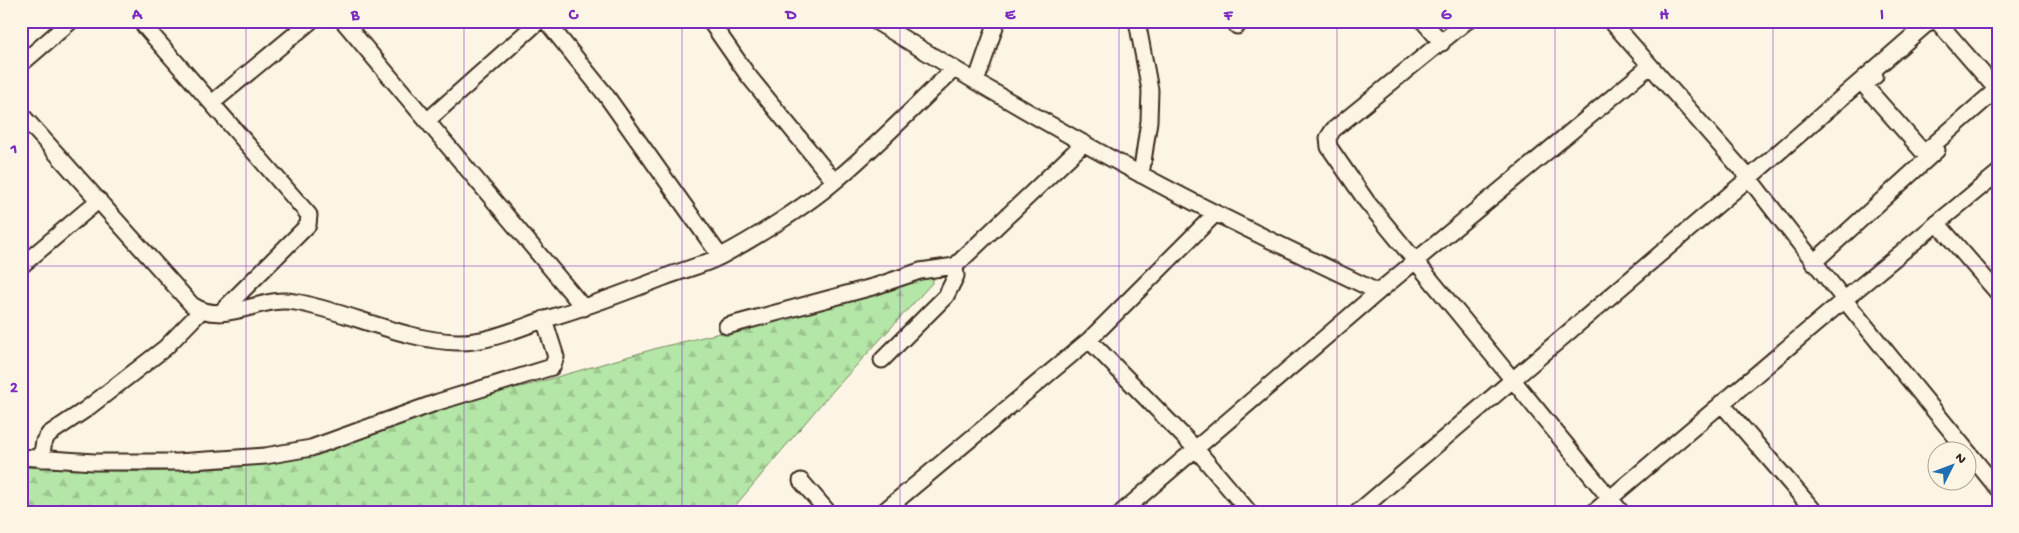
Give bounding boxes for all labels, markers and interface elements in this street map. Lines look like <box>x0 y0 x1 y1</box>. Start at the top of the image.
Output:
text: A <box>131 7 143 26</box>
text: B <box>350 7 360 26</box>
text: C <box>568 7 579 26</box>
text: D <box>784 7 797 26</box>
text: E <box>1005 7 1016 26</box>
text: F <box>1223 7 1234 26</box>
text: G <box>1441 7 1452 26</box>
text: H <box>1659 7 1669 26</box>
text: I <box>1880 7 1884 26</box>
text: 1 <box>10 141 17 160</box>
text: 2 <box>10 380 18 399</box>
north arrow <box>1926 440 1976 490</box>
text: N <box>1950 450 1969 468</box>

